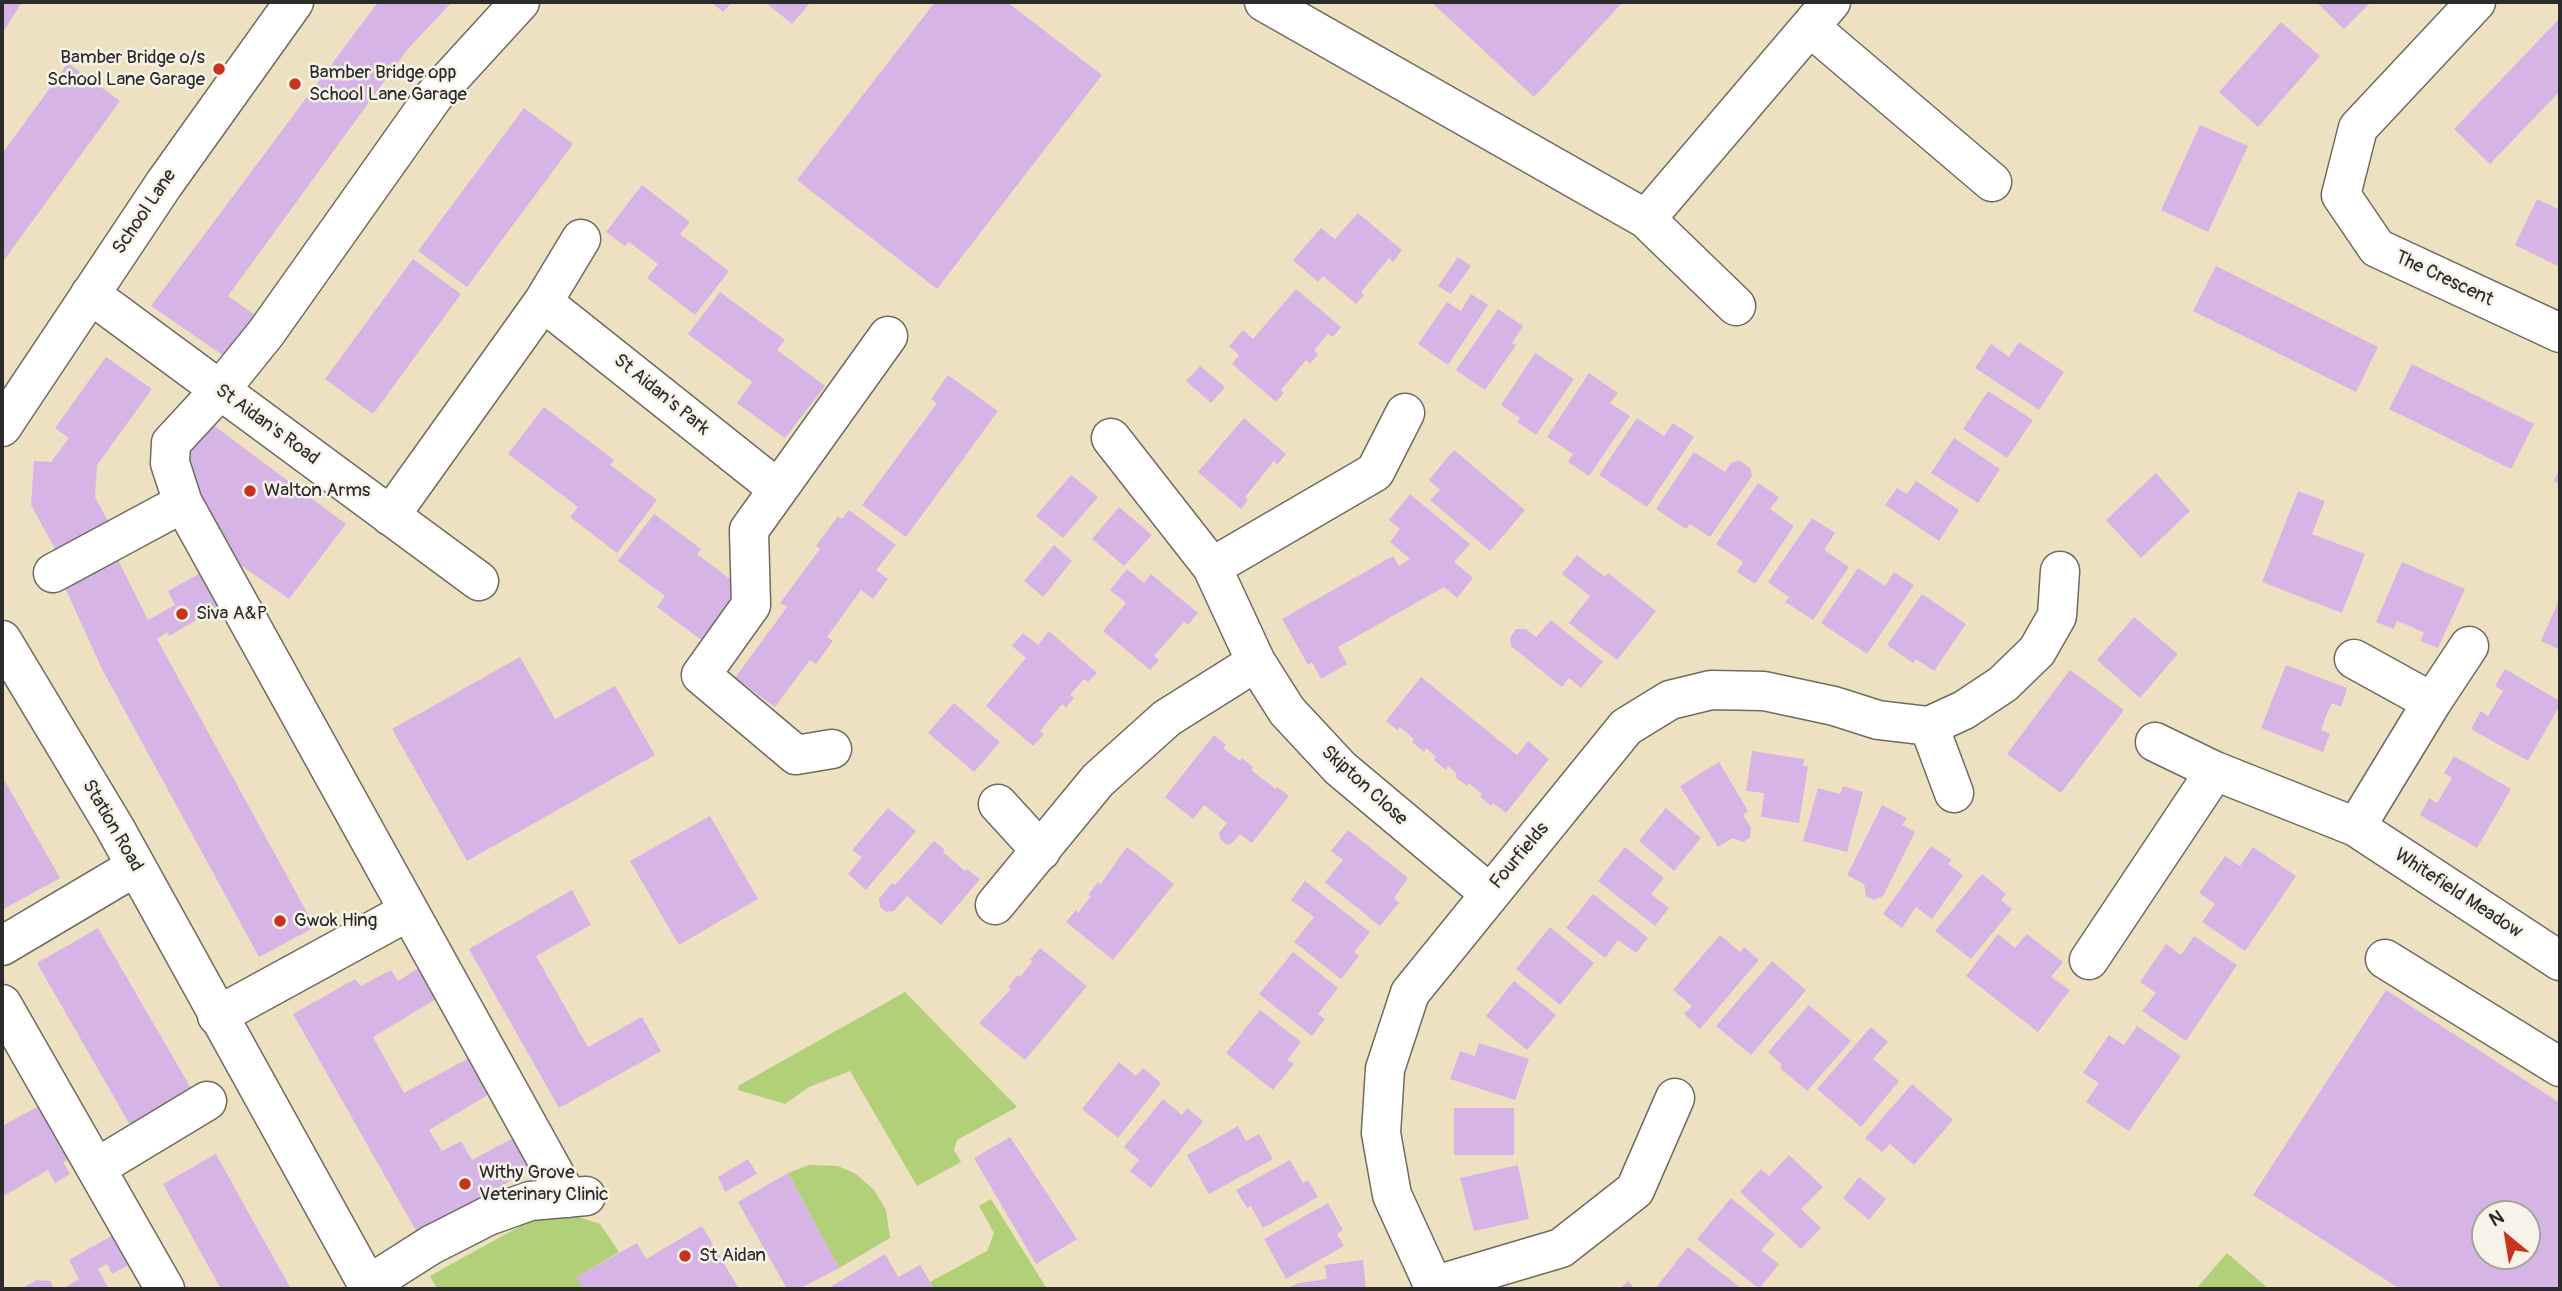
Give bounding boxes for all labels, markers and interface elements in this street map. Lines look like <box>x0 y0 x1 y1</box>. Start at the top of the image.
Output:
place label: Bamber Bridge o/s School Lane Garage <box>47 47 205 91</box>
marker: Bamber Bridge o/s School Lane Garage <box>211 61 227 77</box>
place label: Bamber Bridge opp School Lane Garage <box>309 62 467 106</box>
marker: Bamber Bridge opp School Lane Garage <box>287 76 303 92</box>
street label: School Lane <box>108 165 182 259</box>
street label: The Crescent <box>2391 246 2497 312</box>
street label: St Aidan's Park <box>609 349 713 441</box>
street label: St Aidan's Road <box>211 380 323 470</box>
place label: Walton Arms <box>264 480 370 502</box>
marker: Walton Arms <box>242 483 258 499</box>
place label: Siva A&P <box>196 603 267 625</box>
marker: Siva A&P <box>174 606 190 622</box>
street label: Skipton Close <box>1316 741 1412 831</box>
street label: Station Road <box>77 776 147 876</box>
street label: Fourfields <box>1486 818 1554 894</box>
street label: Whitefield Meadow <box>2390 844 2526 944</box>
place label: Gwok Hing <box>294 910 377 932</box>
marker: Gwok Hing <box>272 913 288 929</box>
place label: Withy Grove Veterinary Clinic <box>479 1162 609 1206</box>
marker: Withy Grove Veterinary Clinic <box>457 1176 473 1192</box>
north arrow <box>2471 1200 2541 1270</box>
text: N <box>2485 1205 2508 1232</box>
place label: St Aidan <box>699 1245 766 1267</box>
marker: St Aidan <box>677 1248 693 1264</box>

